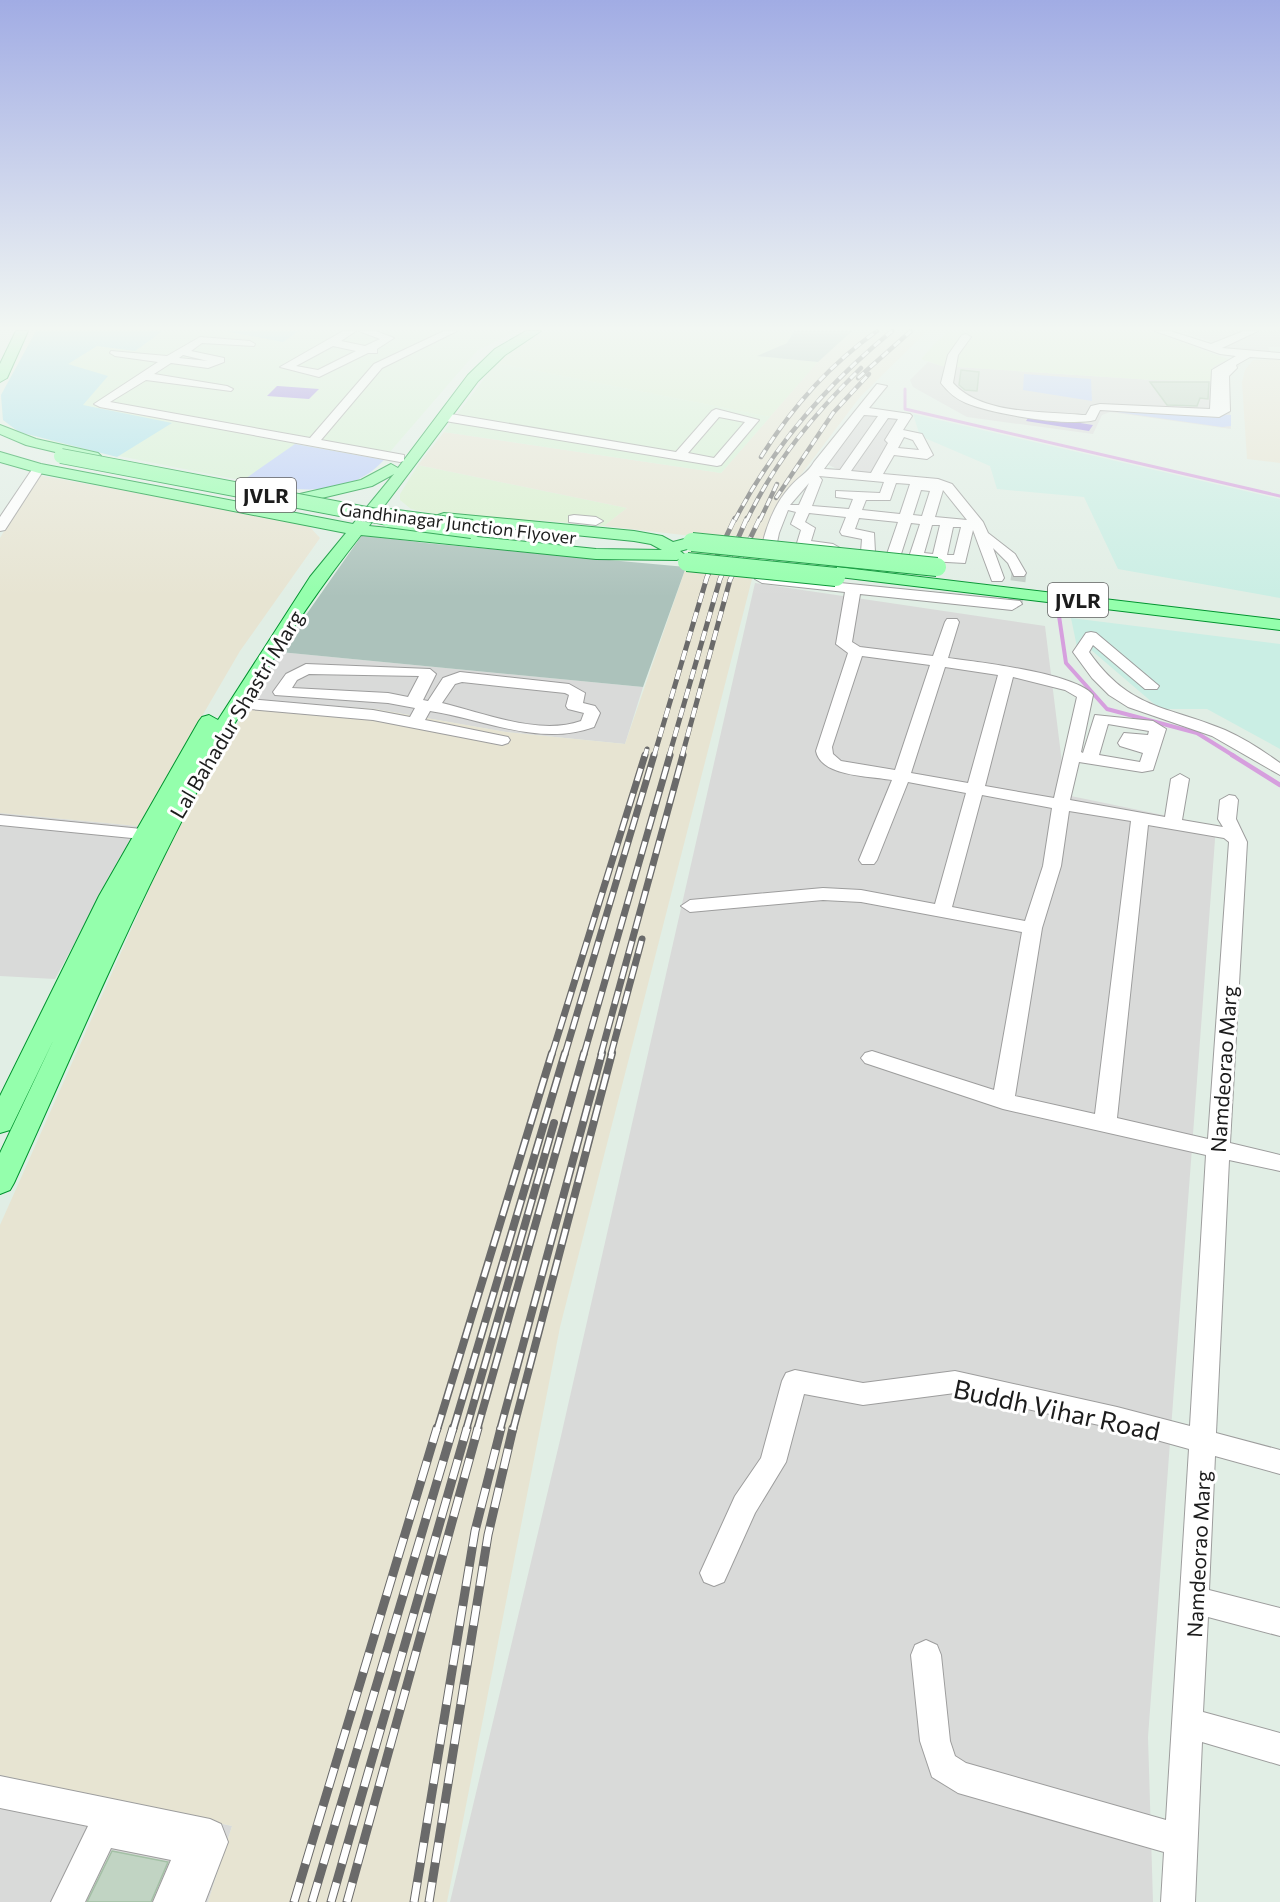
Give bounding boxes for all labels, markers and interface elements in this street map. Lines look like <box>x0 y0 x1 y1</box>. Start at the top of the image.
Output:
road number: JVLR <box>236 478 296 512</box>
street label: Gandhinagar Junction Flyover <box>338 498 578 548</box>
road number: JVLR <box>1048 583 1108 617</box>
street label: Lal Bahadur Shastri Marg <box>164 606 308 822</box>
street label: Namdeorao Marg <box>1205 985 1241 1153</box>
street label: Buddh Vihar Road <box>951 1372 1163 1446</box>
street label: Namdeorao Marg <box>1181 1470 1215 1638</box>

